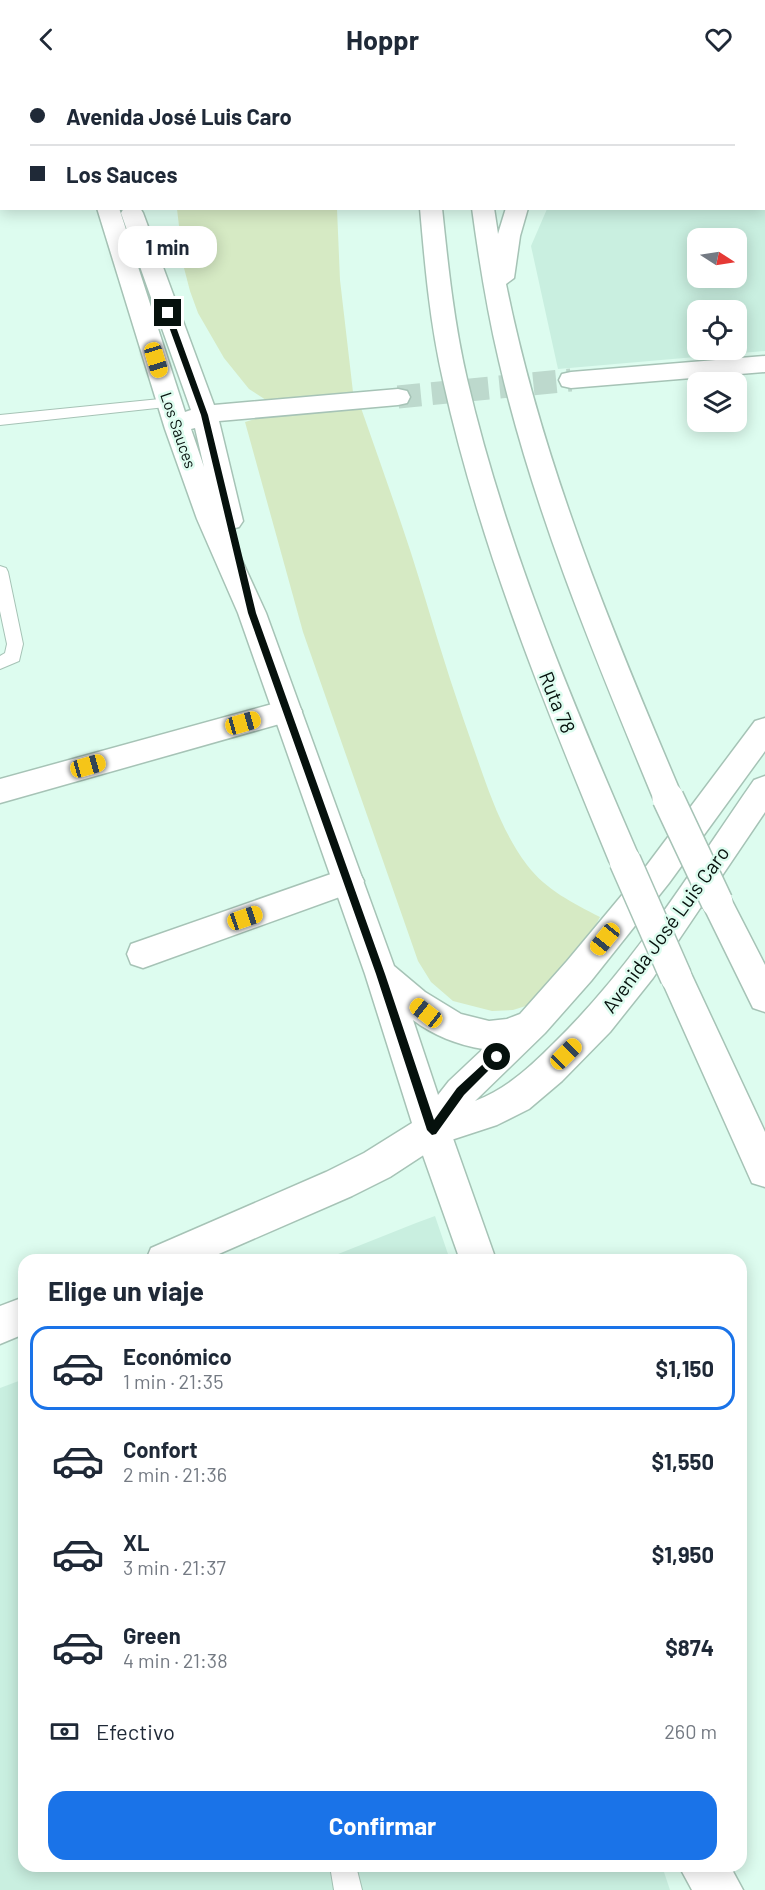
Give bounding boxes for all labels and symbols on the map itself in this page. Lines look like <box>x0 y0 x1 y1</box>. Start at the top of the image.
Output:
callout: 1 min <box>118 226 218 268</box>
north arrow <box>687 228 747 288</box>
route end <box>154 299 181 326</box>
car <box>142 340 170 380</box>
street label: Los Sauces <box>157 390 201 470</box>
street label: Ruta 78 <box>535 668 581 736</box>
car <box>223 709 263 737</box>
car <box>68 752 108 780</box>
street label: Avenida José Luis Caro <box>596 841 734 1017</box>
car <box>225 904 265 932</box>
car <box>587 919 623 959</box>
car <box>406 995 446 1031</box>
car <box>547 1035 585 1073</box>
route start <box>483 1043 510 1070</box>

